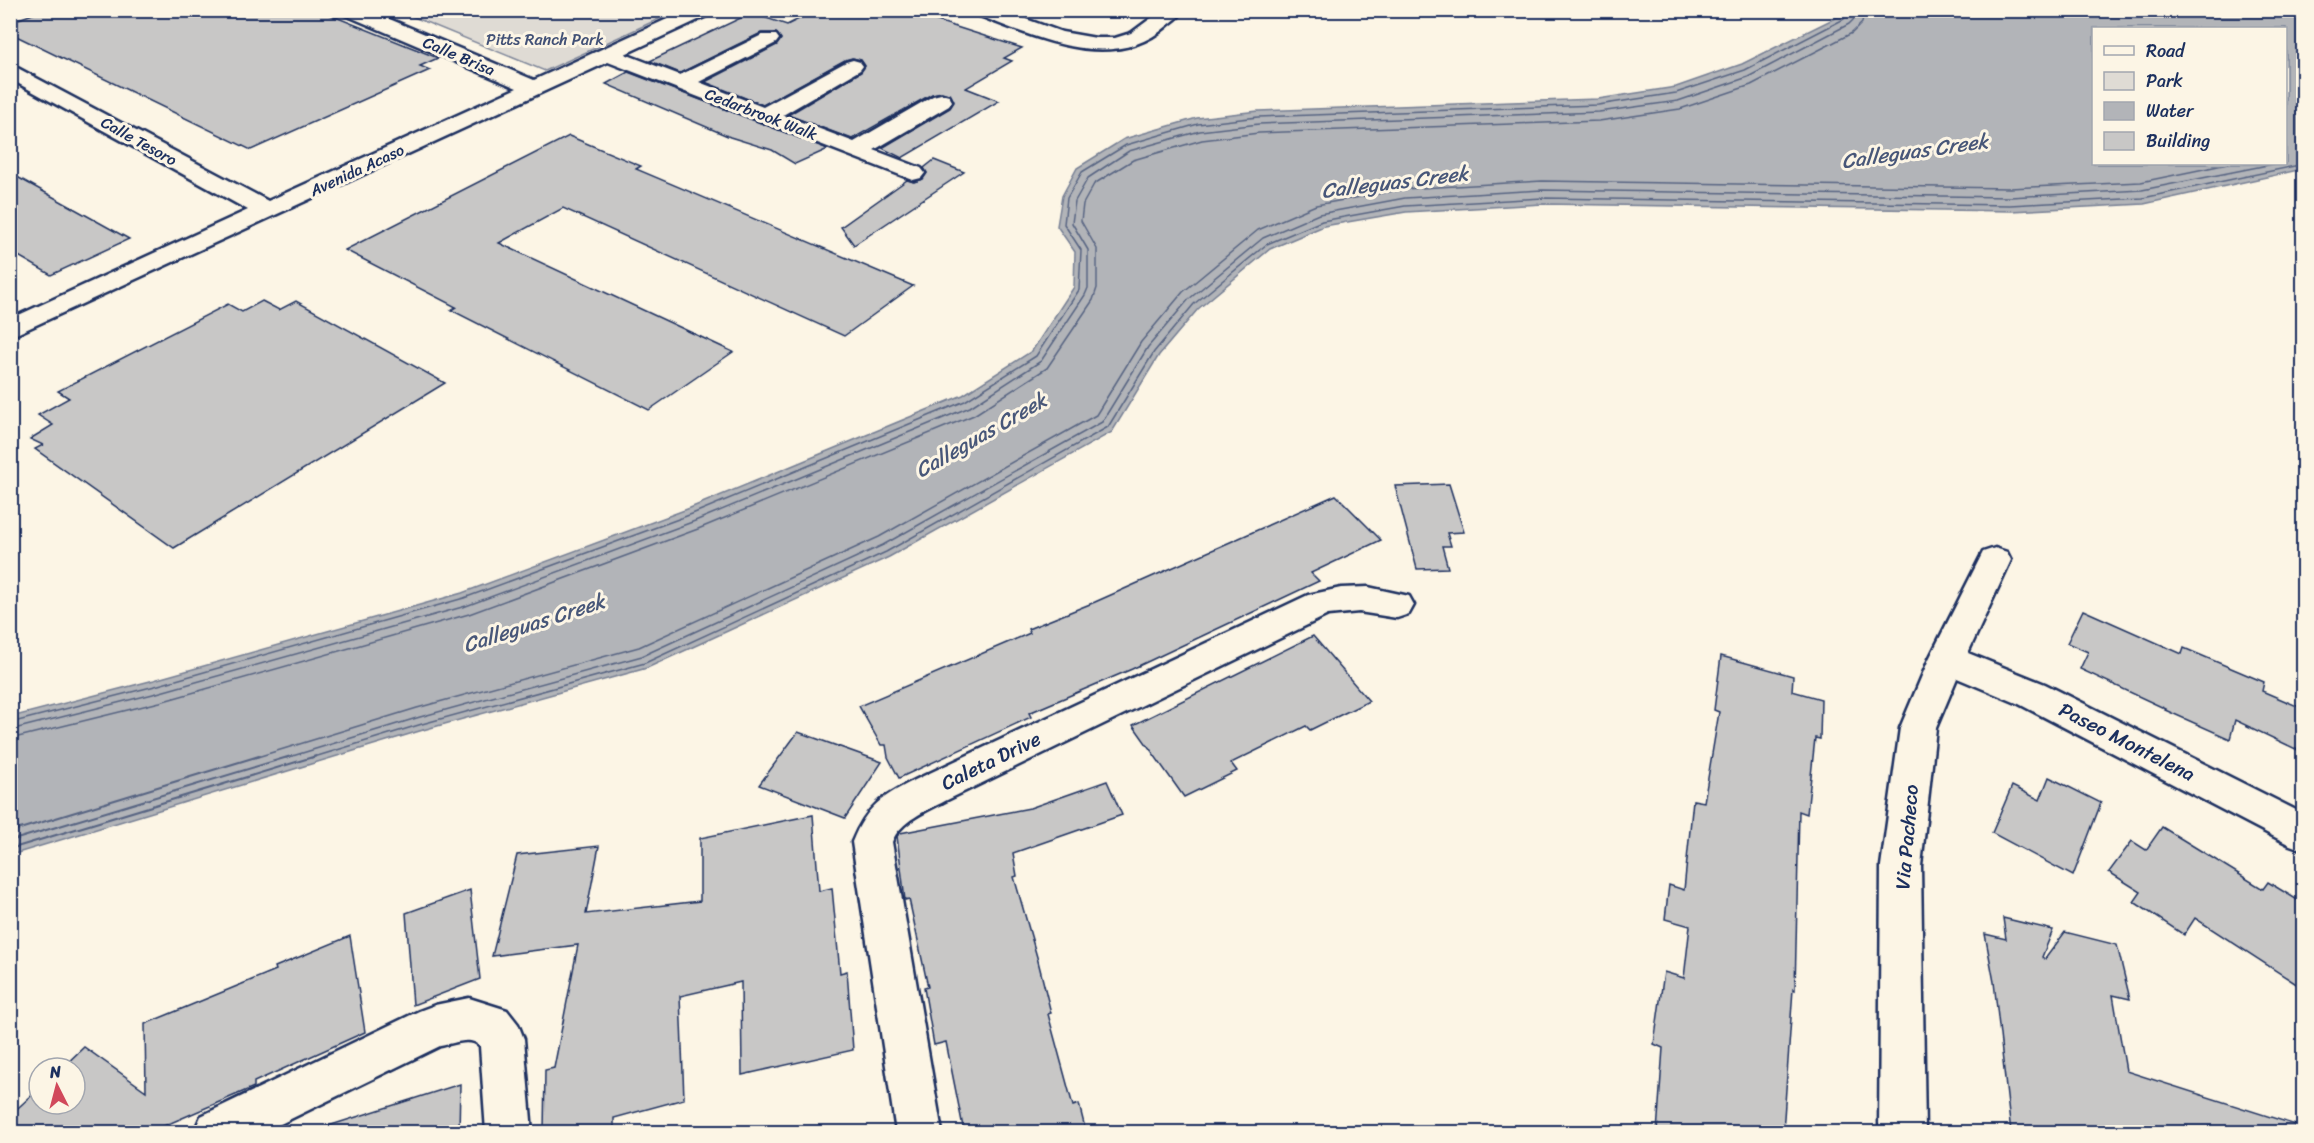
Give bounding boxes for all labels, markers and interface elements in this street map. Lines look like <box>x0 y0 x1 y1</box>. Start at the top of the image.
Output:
park label: Pitts Ranch Park <box>486 25 604 54</box>
legend <box>2092 27 2287 165</box>
street label: Calle Brisa <box>418 28 500 84</box>
text: Road <box>2146 35 2186 67</box>
text: Park <box>2146 65 2183 97</box>
street label: Cedarbrook Walk <box>701 79 822 149</box>
text: Water <box>2146 95 2195 127</box>
street label: Calle Tesoro <box>95 108 183 174</box>
water label: Calleguas Creek <box>1839 122 1993 180</box>
text: Building <box>2146 125 2210 157</box>
street label: Avenida Acaso <box>304 135 409 205</box>
water label: Calleguas Creek <box>1319 154 1472 210</box>
water label: Calleguas Creek <box>908 381 1056 488</box>
water label: Calleguas Creek <box>458 582 612 664</box>
street label: Paseo Montelena <box>2053 693 2201 791</box>
street label: Caleta Drive <box>935 722 1047 800</box>
street label: Via Pacheco <box>1885 783 1929 891</box>
north arrow <box>27 1056 87 1116</box>
text: N <box>47 1056 63 1087</box>

